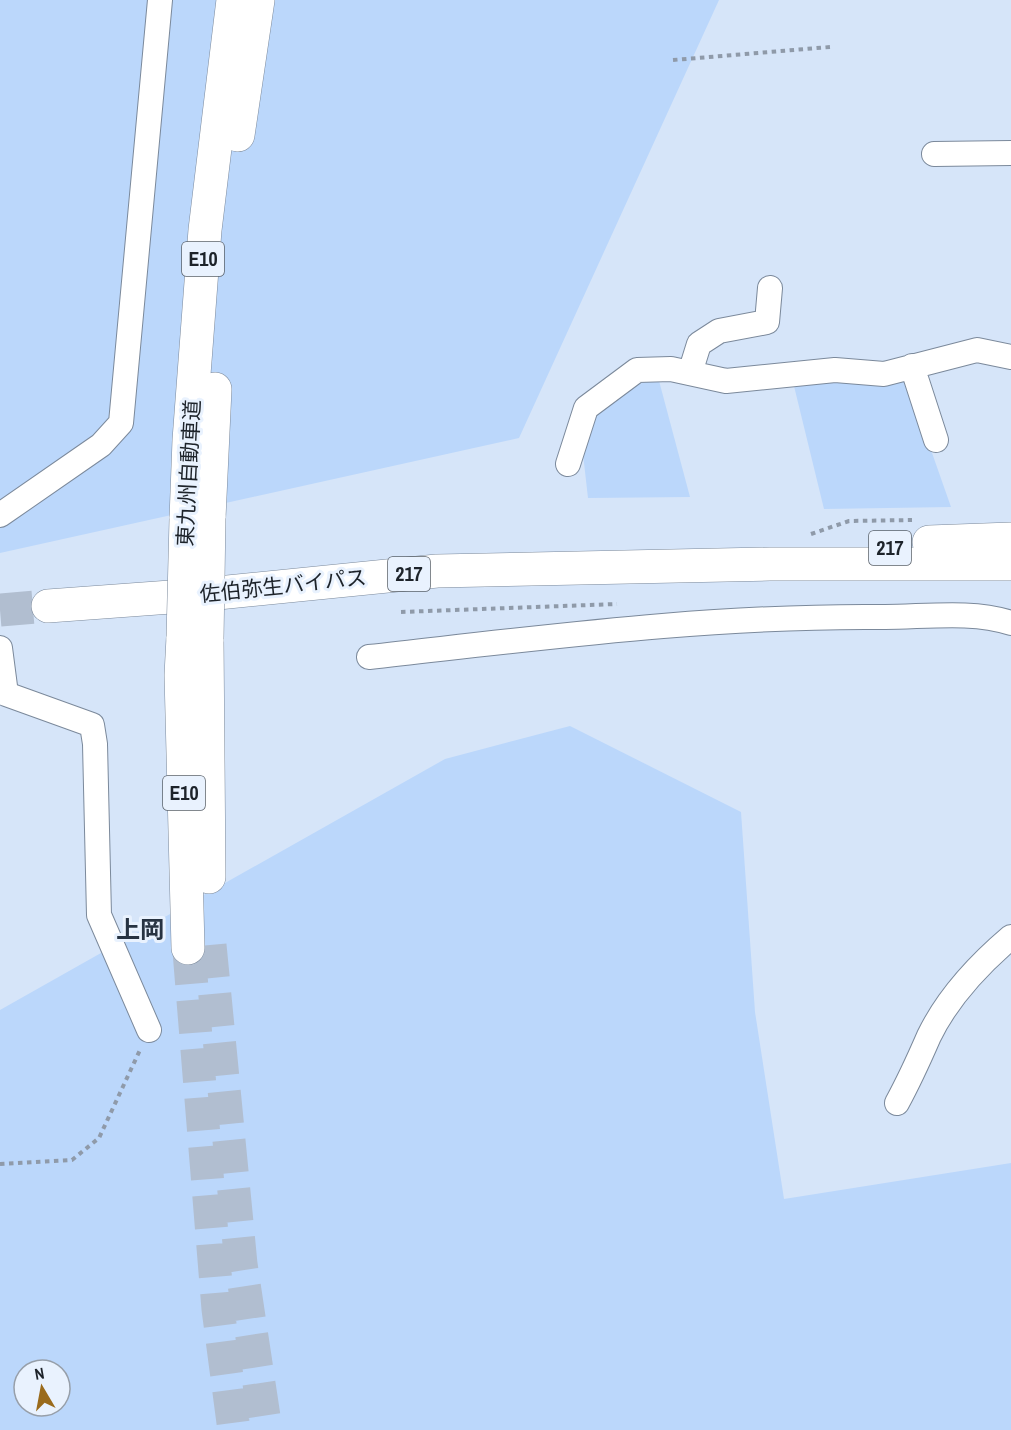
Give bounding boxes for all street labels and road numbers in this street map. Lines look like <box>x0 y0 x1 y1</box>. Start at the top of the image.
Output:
road number: E10 <box>182 242 224 276</box>
street label: 東九州自動車道 <box>170 399 207 547</box>
road number: 217 <box>869 531 911 565</box>
road number: 217 <box>388 557 430 591</box>
street label: 佐伯弥生バイパス <box>198 562 368 609</box>
road number: E10 <box>163 776 205 810</box>

